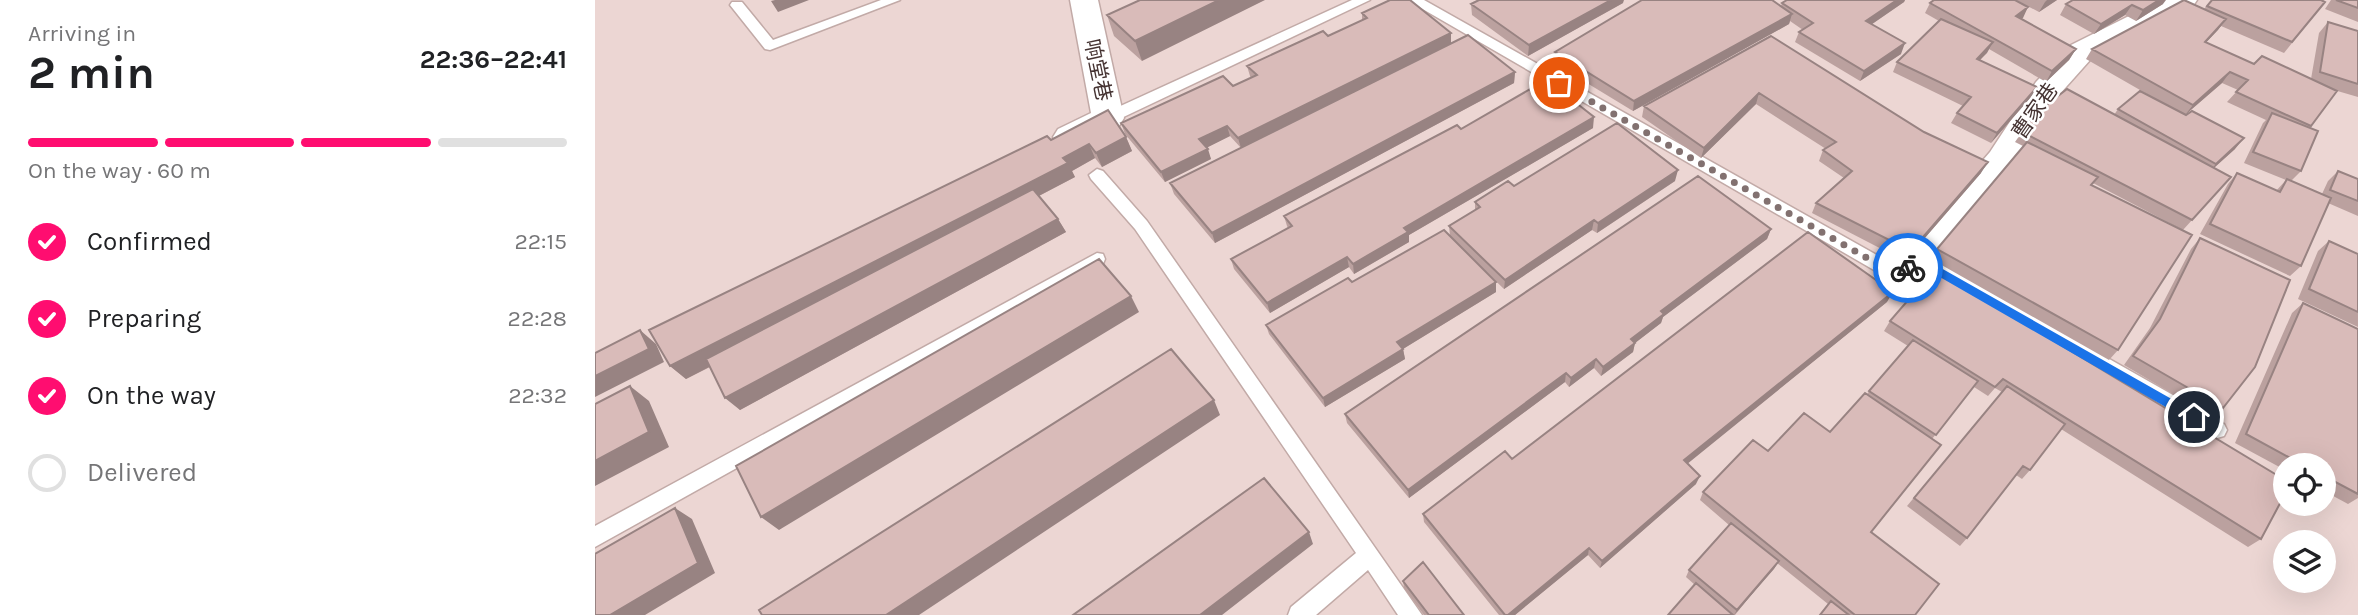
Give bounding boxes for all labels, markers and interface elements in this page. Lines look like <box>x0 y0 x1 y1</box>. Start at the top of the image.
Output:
text: Arriving in <box>28 20 136 47</box>
street label: 响堂巷 <box>1080 37 1116 103</box>
text: 22:36–22:41 <box>420 44 567 75</box>
text: 2 min <box>28 46 155 100</box>
pin <box>1529 53 1589 113</box>
icon: bag <box>1540 64 1578 102</box>
street label: 曹家巷 <box>2007 78 2063 144</box>
text: On the way · 60 m <box>28 157 211 184</box>
icon: check <box>28 223 66 261</box>
text: Confirmed <box>87 226 212 257</box>
text: 22:15 <box>514 228 567 255</box>
courier <box>1873 233 1943 303</box>
icon: bike <box>1889 249 1927 287</box>
icon: check <box>28 300 66 338</box>
text: Preparing <box>87 303 201 334</box>
text: 22:28 <box>508 305 567 332</box>
icon: check <box>28 377 66 415</box>
text: On the way <box>87 380 216 411</box>
text: 22:32 <box>508 382 567 409</box>
pin <box>2164 387 2224 447</box>
icon: home <box>2175 398 2213 436</box>
map controls <box>2273 453 2336 593</box>
button: locate <box>2273 453 2336 516</box>
text: Delivered <box>87 457 197 488</box>
button: layers <box>2273 530 2336 593</box>

